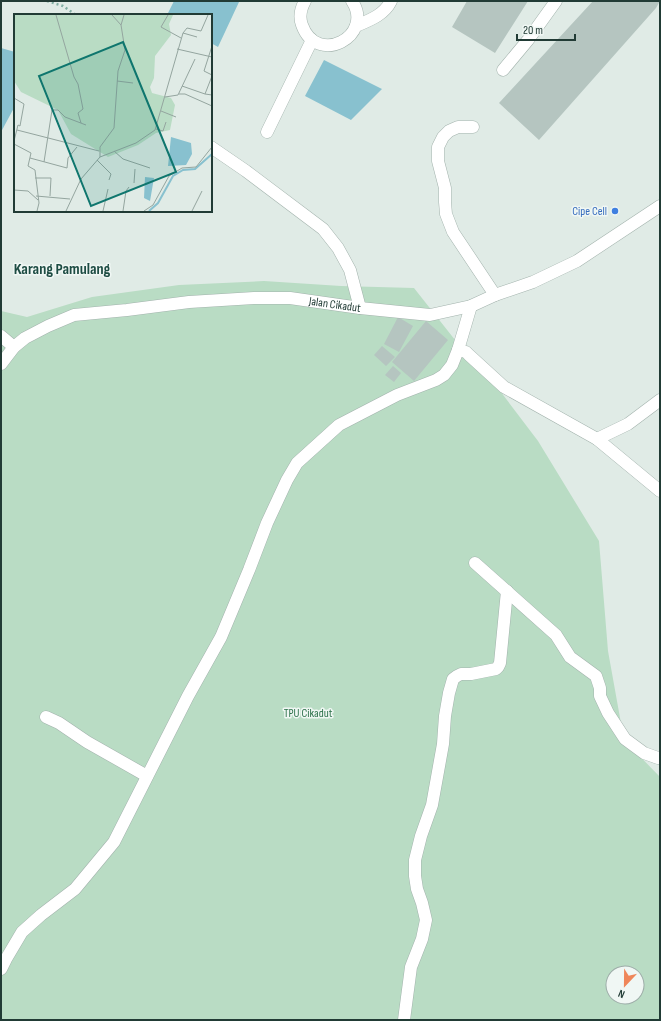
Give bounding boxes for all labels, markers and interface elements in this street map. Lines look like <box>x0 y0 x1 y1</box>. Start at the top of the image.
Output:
inset map <box>14 14 212 212</box>
scale bar <box>517 16 575 42</box>
text: 20 m <box>523 23 543 38</box>
place label: Cipe Cell <box>572 204 607 219</box>
marker: Cipe Cell <box>610 206 620 216</box>
district label: Karang Pamulang <box>14 260 111 279</box>
street label: Jalan Cikadut <box>307 293 362 316</box>
park label: TPU Cikadut <box>284 706 333 721</box>
north arrow <box>605 965 645 1005</box>
text: N <box>616 987 627 1001</box>

